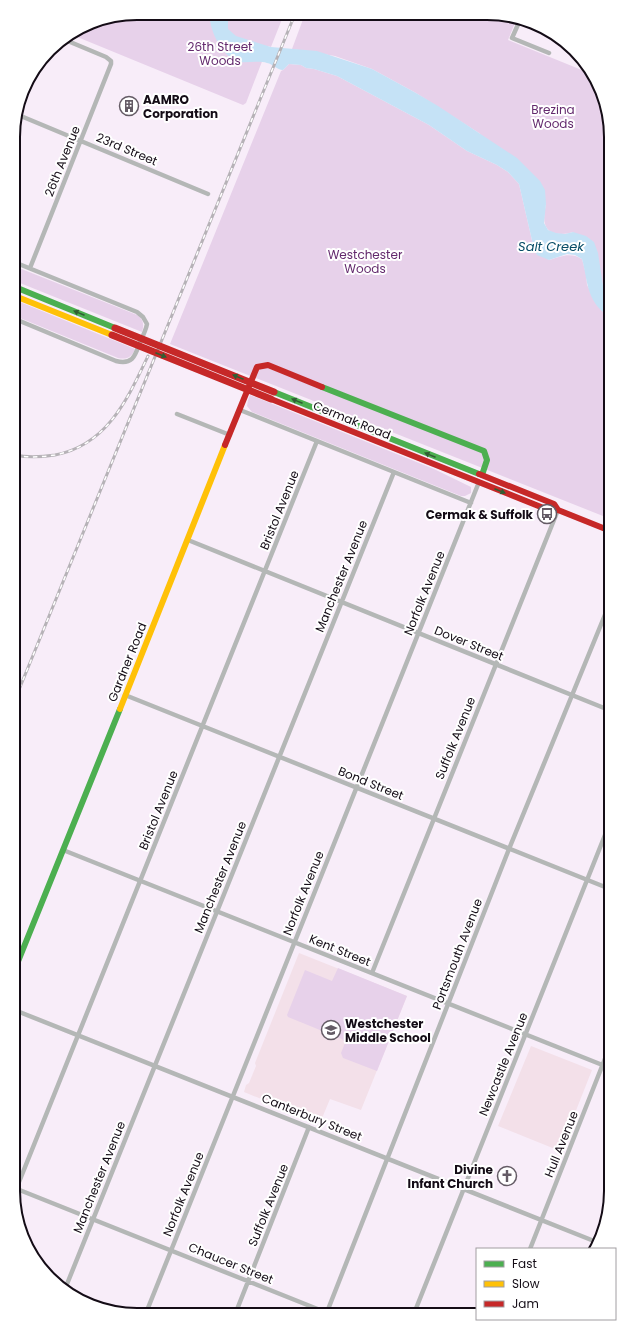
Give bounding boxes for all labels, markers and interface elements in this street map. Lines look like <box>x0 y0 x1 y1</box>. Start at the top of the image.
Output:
park label: 26th Street Woods <box>188 38 252 69</box>
place label: AAMRO Corporation <box>143 91 218 122</box>
building icon: AAMRO Corporation <box>118 95 140 117</box>
park label: Brezina Woods <box>531 101 575 132</box>
street label: 26th Avenue <box>40 123 84 199</box>
street label: 23rd Street <box>94 128 160 170</box>
water label: Salt Creek <box>518 237 585 256</box>
park label: Westchester Woods <box>328 246 403 277</box>
one-way arrow <box>73 310 85 316</box>
one-way arrow <box>156 352 167 358</box>
one-way arrow <box>231 374 243 380</box>
street label: Cermak Road <box>311 397 393 443</box>
one-way arrow <box>290 398 302 404</box>
one-way arrow <box>424 451 436 457</box>
street label: Bristol Avenue <box>255 468 303 552</box>
one-way arrow <box>495 488 507 494</box>
bus stop icon: Cermak & Suffolk <box>536 503 558 525</box>
place label: Cermak & Suffolk <box>426 506 534 523</box>
street label: Manchester Avenue <box>311 517 371 635</box>
street label: Norfolk Avenue <box>399 548 449 638</box>
street label: Gardner Road <box>103 620 151 704</box>
street label: Dover Street <box>432 621 506 665</box>
street label: Suffolk Avenue <box>431 694 479 782</box>
street label: Bond Street <box>336 762 406 804</box>
street label: Bristol Avenue <box>134 768 182 852</box>
street label: Manchester Avenue <box>190 818 250 936</box>
street label: Norfolk Avenue <box>278 848 328 938</box>
street label: Portsmouth Avenue <box>428 896 486 1012</box>
street label: Kent Street <box>307 930 373 970</box>
street label: Newcastle Avenue <box>474 1010 532 1118</box>
place label: Westchester Middle School <box>345 1015 431 1046</box>
school or university icon: Westchester Middle School <box>320 1019 342 1041</box>
street label: Canterbury Street <box>259 1089 365 1145</box>
street label: Hull Avenue <box>540 1108 582 1180</box>
street label: Manchester Avenue <box>69 1118 129 1236</box>
street label: Norfolk Avenue <box>158 1149 208 1239</box>
street label: Suffolk Avenue <box>244 1161 292 1249</box>
place label: Divine Infant Church <box>408 1161 494 1192</box>
church icon: Divine Infant Church <box>496 1165 518 1187</box>
street label: Chaucer Street <box>186 1238 276 1288</box>
legend <box>476 1248 616 1320</box>
text: Fast <box>512 1255 537 1272</box>
text: Slow <box>512 1275 540 1292</box>
text: Jam <box>512 1295 539 1312</box>

